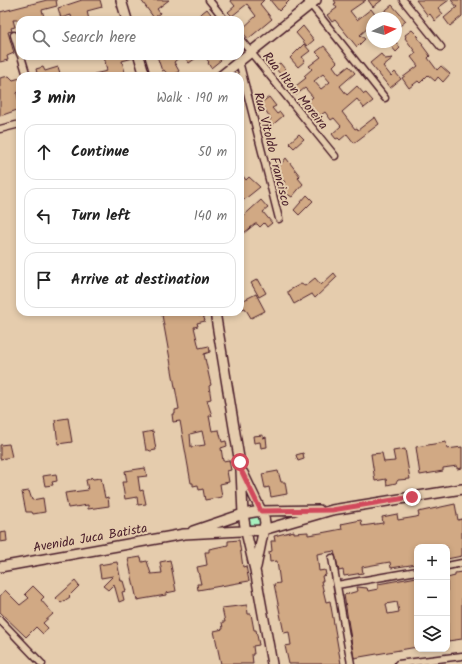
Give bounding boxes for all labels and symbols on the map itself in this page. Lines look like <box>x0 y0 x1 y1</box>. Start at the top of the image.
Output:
north arrow <box>366 12 402 48</box>
street label: Rua Ilton Moreira <box>257 47 333 135</box>
street label: Rua Vitoldo Francisco <box>247 90 296 209</box>
route start <box>231 453 249 471</box>
route end <box>403 488 421 506</box>
street label: Avenida Juca Batista <box>31 518 149 559</box>

